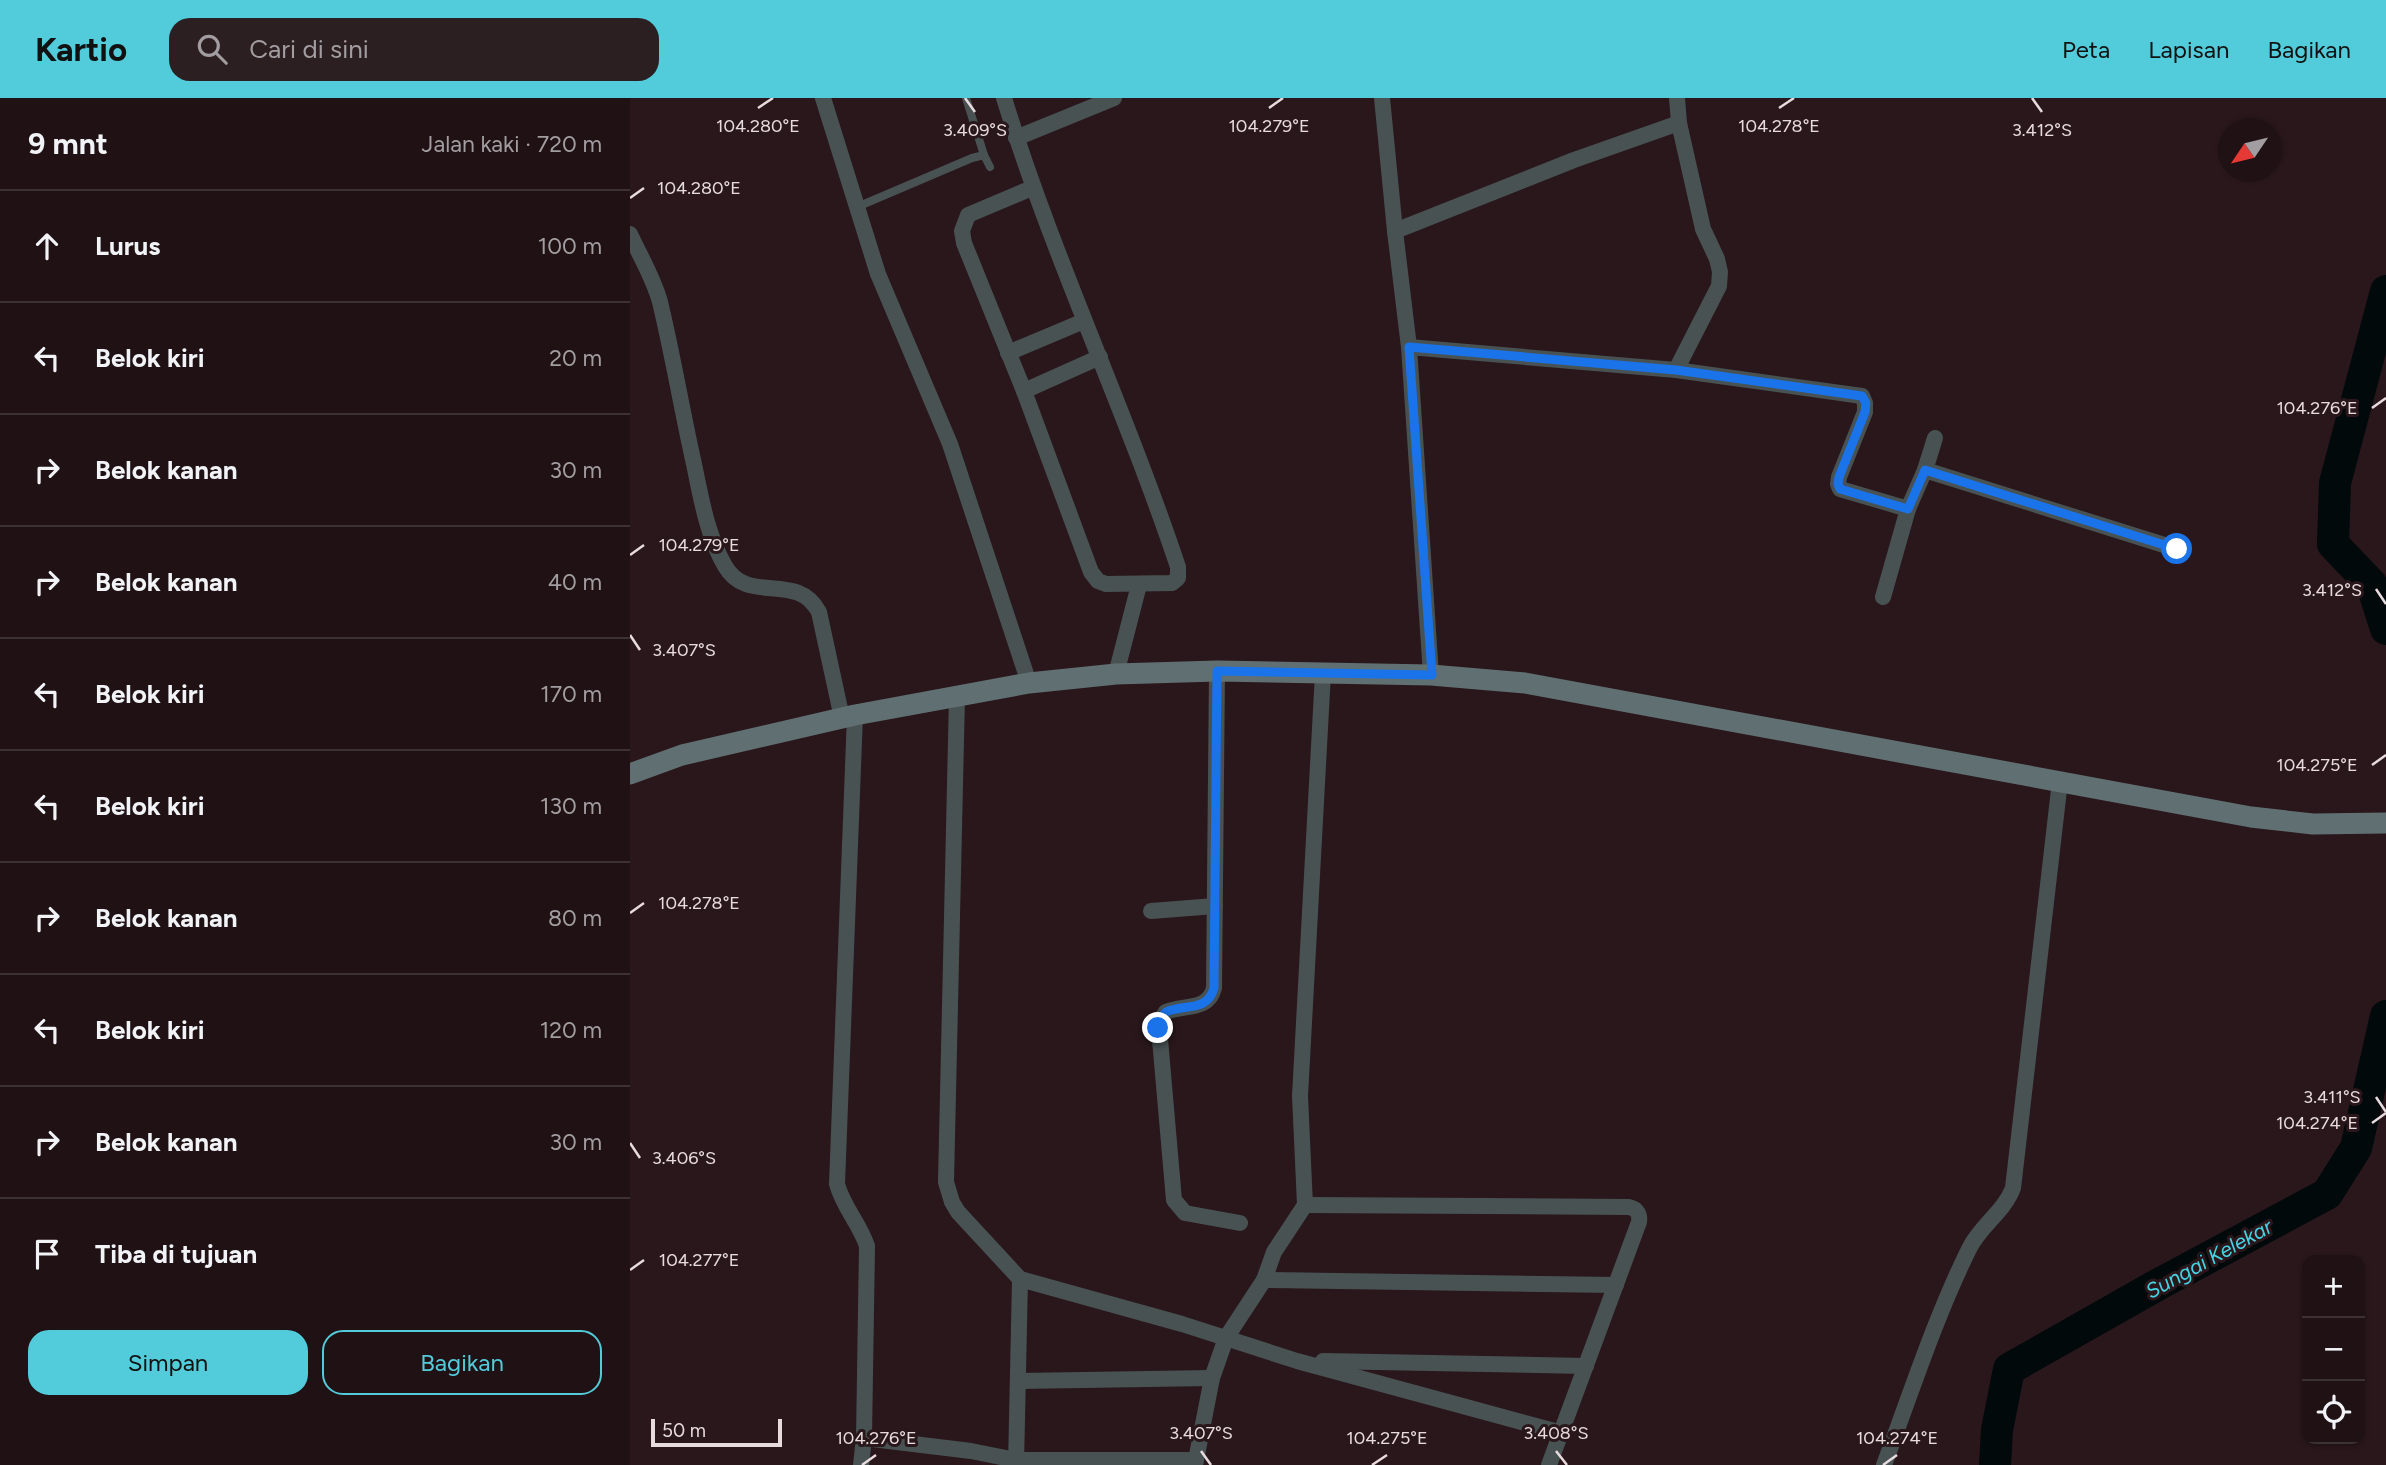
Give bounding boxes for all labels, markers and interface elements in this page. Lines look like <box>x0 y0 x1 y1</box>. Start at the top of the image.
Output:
search box <box>169 18 659 81</box>
text: Kartio <box>35 30 127 69</box>
icon: search <box>193 30 231 68</box>
text: Cari di sini <box>249 33 369 65</box>
text: Peta <box>2062 35 2110 64</box>
text: Lapisan <box>2148 35 2229 64</box>
text: Bagikan <box>2267 35 2351 64</box>
text: 104.280°E <box>716 115 800 137</box>
text: 104.279°E <box>1228 115 1310 137</box>
text: 104.278°E <box>1738 115 1820 137</box>
text: 3.409°S <box>943 119 1007 141</box>
text: 3.412°S <box>2012 119 2072 141</box>
north arrow <box>2218 119 2281 182</box>
text: 9 mnt <box>28 125 108 162</box>
text: Jalan kaki · 720 m <box>422 130 602 158</box>
text: 104.280°E <box>657 177 741 199</box>
icon: ahead <box>28 227 66 265</box>
text: Lurus <box>95 230 160 262</box>
text: 100 m <box>538 232 602 260</box>
icon: left <box>28 339 66 377</box>
text: Belok kiri <box>95 342 204 374</box>
text: 20 m <box>549 344 602 372</box>
text: 104.276°E <box>2276 397 2358 419</box>
icon: right <box>28 451 66 489</box>
text: Belok kanan <box>95 454 238 486</box>
text: 30 m <box>549 456 602 484</box>
route start <box>2161 533 2192 564</box>
text: 104.279°E <box>658 534 740 556</box>
icon: right <box>28 563 66 601</box>
text: Belok kanan <box>95 566 238 598</box>
text: 40 m <box>548 568 602 596</box>
text: 3.412°S <box>2302 579 2362 601</box>
text: 3.407°S <box>652 639 716 661</box>
icon: left <box>28 675 66 713</box>
text: Belok kiri <box>95 678 204 710</box>
text: 170 m <box>540 680 602 708</box>
text: 104.275°E <box>2276 754 2358 776</box>
icon: left <box>28 787 66 825</box>
text: Belok kiri <box>95 790 204 822</box>
text: 130 m <box>540 792 602 820</box>
text: 104.278°E <box>658 892 740 914</box>
icon: right <box>28 899 66 937</box>
text: Belok kanan <box>95 902 238 934</box>
text: 80 m <box>548 904 602 932</box>
icon: left <box>28 1011 66 1049</box>
route end <box>1142 1012 1173 1043</box>
text: Belok kiri <box>95 1014 204 1046</box>
text: 120 m <box>540 1016 602 1044</box>
text: 3.411°S <box>2303 1086 2361 1108</box>
text: 104.274°E <box>2276 1112 2358 1134</box>
icon: right <box>28 1123 66 1161</box>
text: Belok kanan <box>95 1126 238 1158</box>
text: 30 m <box>549 1128 602 1156</box>
text: 3.406°S <box>652 1147 716 1169</box>
water label: Sungai Kelekar <box>2141 1213 2277 1304</box>
icon: arrive <box>28 1235 66 1273</box>
text: Tiba di tujuan <box>95 1238 257 1270</box>
text: 104.277°E <box>659 1249 739 1271</box>
map controls <box>2302 1255 2365 1444</box>
button: + <box>2302 1255 2365 1318</box>
button: − <box>2302 1318 2365 1381</box>
button: Simpan <box>28 1330 308 1395</box>
button: Bagikan <box>322 1330 602 1395</box>
button: locate <box>2302 1381 2365 1444</box>
scale bar <box>651 1416 782 1448</box>
text: 50 m <box>662 1419 706 1442</box>
text: 3.407°S <box>1169 1422 1233 1444</box>
text: 3.408°S <box>1524 1422 1589 1444</box>
text: 104.276°E <box>835 1427 917 1449</box>
text: 104.275°E <box>1346 1427 1428 1449</box>
text: 104.274°E <box>1856 1427 1938 1449</box>

